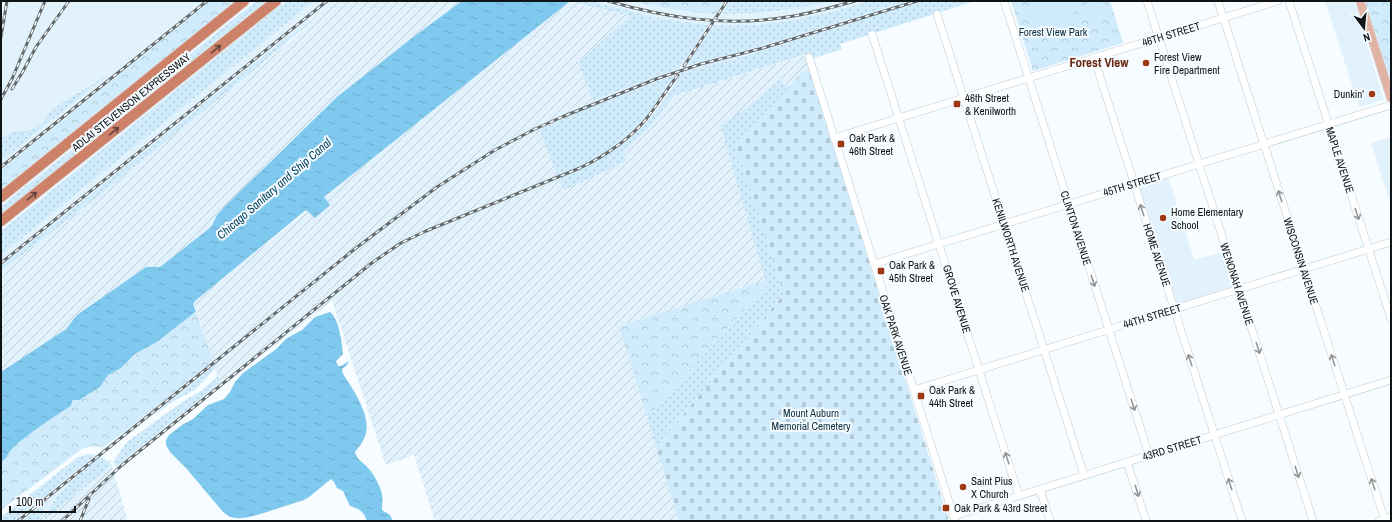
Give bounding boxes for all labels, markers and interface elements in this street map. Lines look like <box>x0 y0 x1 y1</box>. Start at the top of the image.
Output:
north arrow <box>1344 8 1384 48</box>
street label: 46TH STREET <box>1140 18 1202 49</box>
park label: Forest View Park <box>1019 25 1088 39</box>
text: N <box>1362 30 1372 45</box>
one-way arrow <box>210 45 221 54</box>
street label: ADLAI STEVENSON EXPRESSWAY <box>68 50 193 155</box>
place label: Forest View Fire Department <box>1154 50 1220 77</box>
district label: Forest View <box>1069 54 1129 71</box>
marker: Forest View Fire Department <box>1141 58 1151 68</box>
place label: Dunkin' <box>1334 87 1364 101</box>
marker: Dunkin' <box>1367 89 1377 99</box>
place label: 46th Street & Kenilworth <box>965 91 1016 118</box>
marker: 46th Street & Kenilworth <box>952 99 962 109</box>
street label: MAPLE AVENUE <box>1323 125 1357 195</box>
one-way arrow <box>109 126 120 135</box>
place label: Oak Park & 46th Street <box>849 131 895 158</box>
water label: Chicago Sanitary and Ship Canal <box>213 134 335 243</box>
marker: Oak Park & 46th Street <box>836 139 846 149</box>
street label: 45TH STREET <box>1101 168 1163 199</box>
street label: CLINTON AVENUE <box>1057 189 1095 267</box>
one-way arrow <box>1276 190 1283 203</box>
one-way arrow <box>26 192 37 201</box>
street label: KENILWORTH AVENUE <box>989 196 1033 294</box>
one-way arrow <box>1138 203 1145 216</box>
place label: Home Elementary School <box>1171 205 1244 232</box>
one-way arrow <box>1354 208 1362 220</box>
marker: Home Elementary School <box>1158 213 1168 223</box>
street label: WISCONSIN AVENUE <box>1280 216 1322 306</box>
street label: HOME AVENUE <box>1140 222 1174 288</box>
street label: WENONAH AVENUE <box>1217 241 1257 327</box>
place label: Oak Park & 45th Street <box>889 258 935 285</box>
street label: GROVE AVENUE <box>940 263 974 335</box>
marker: Oak Park & 45th Street <box>876 266 886 276</box>
one-way arrow <box>1090 275 1097 288</box>
street label: OAK PARK AVENUE <box>876 293 916 377</box>
street label: 44TH STREET <box>1121 300 1183 331</box>
one-way arrow <box>1254 341 1262 353</box>
one-way arrow <box>1186 354 1193 367</box>
one-way arrow <box>1329 354 1336 367</box>
place label: Oak Park & 44th Street <box>929 383 975 410</box>
marker: Oak Park & 44th Street <box>916 391 926 401</box>
one-way arrow <box>1130 399 1137 412</box>
park label: Mount Auburn Memorial Cemetery <box>771 406 851 433</box>
street label: 43RD STREET <box>1141 432 1204 464</box>
one-way arrow <box>1003 452 1010 465</box>
one-way arrow <box>1294 465 1301 478</box>
place label: Saint Pius X Church <box>971 474 1013 501</box>
one-way arrow <box>1226 478 1233 491</box>
one-way arrow <box>1369 478 1376 491</box>
marker: Saint Pius X Church <box>958 482 968 492</box>
one-way arrow <box>1134 485 1141 498</box>
scale bar <box>10 488 75 514</box>
text: 100 m <box>16 494 43 510</box>
place label: Oak Park & 43rd Street <box>954 501 1048 515</box>
marker: Oak Park & 43rd Street <box>941 503 951 513</box>

